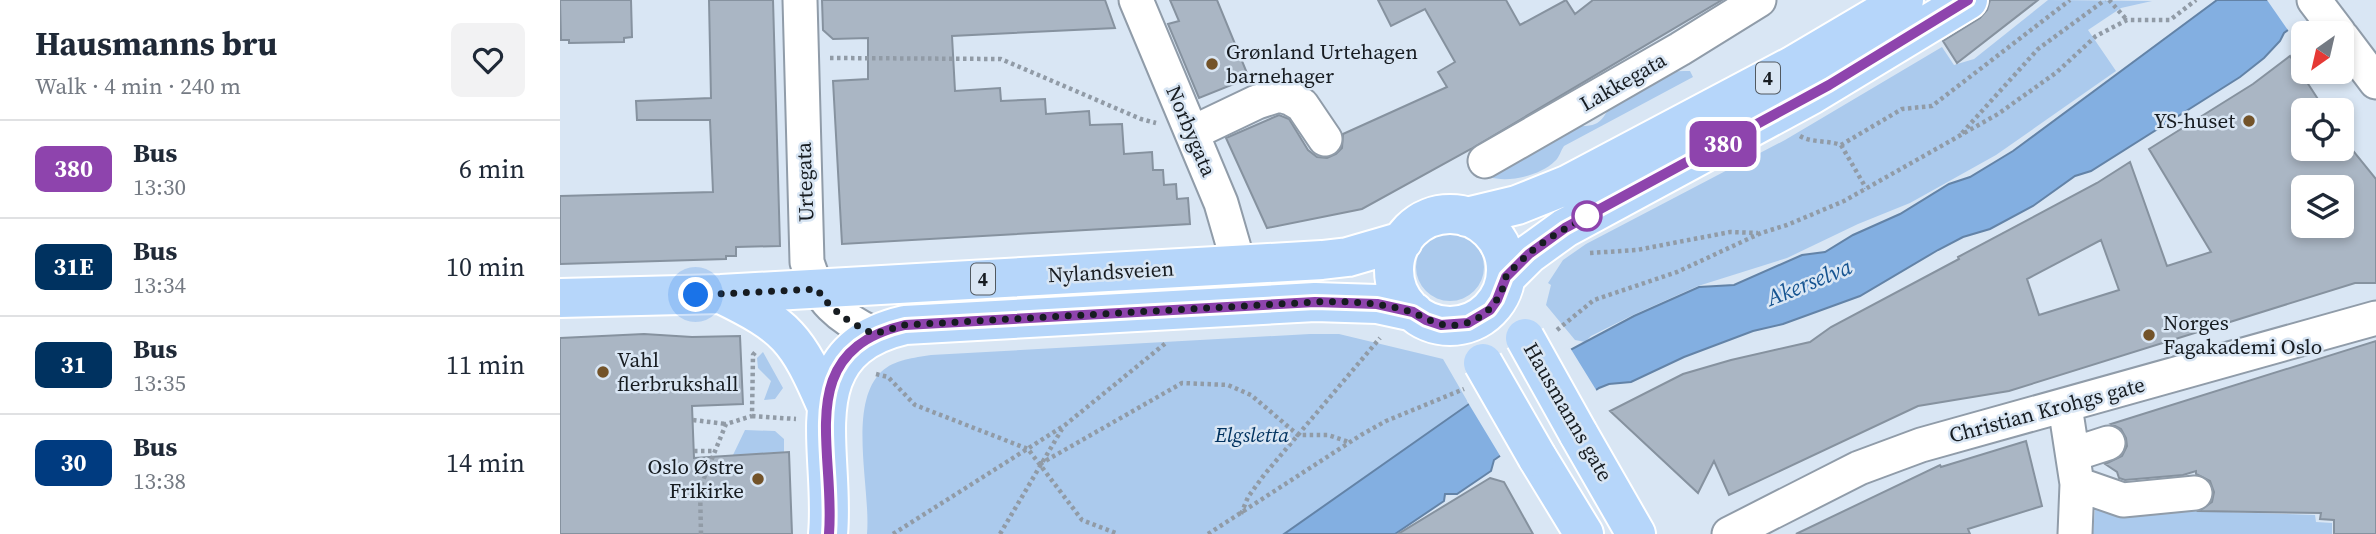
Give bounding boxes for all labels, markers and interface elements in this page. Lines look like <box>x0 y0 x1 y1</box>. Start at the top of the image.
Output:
text: Hausmanns bru <box>35 21 277 66</box>
north arrow <box>2291 21 2354 84</box>
map controls <box>2291 21 2354 238</box>
button: heart <box>451 23 525 97</box>
place label: Grønland Urtehagen barnehager <box>1226 37 1418 90</box>
street label: Lakkegata <box>1574 45 1671 118</box>
marker: Grønland Urtehagen barnehager <box>1204 56 1220 72</box>
road number: 4 <box>1756 62 1780 94</box>
text: Walk · 4 min · 240 m <box>35 70 241 102</box>
street label: Norbygata <box>1159 81 1224 181</box>
button: locate <box>2291 98 2354 161</box>
place label: YS-huset <box>2154 106 2235 135</box>
marker: YS-huset <box>2241 113 2257 129</box>
line badge: 380 <box>1683 121 1763 167</box>
text: 380 <box>1703 127 1743 160</box>
text: Bus <box>133 135 177 171</box>
street label: Urtegata <box>789 141 820 223</box>
text: 6 min <box>459 151 525 187</box>
text: 380 <box>54 152 93 185</box>
text: 13:30 <box>133 171 186 203</box>
button: layers <box>2291 175 2354 238</box>
unlabelled marker <box>1572 201 1602 231</box>
text: Bus <box>133 233 177 269</box>
text: 10 min <box>446 249 525 285</box>
text: 31E <box>53 250 94 283</box>
water label: Akerselva <box>1760 250 1857 314</box>
street label: Nylandsveien <box>1047 254 1175 289</box>
road number: 4 <box>971 264 995 294</box>
text: 13:34 <box>133 269 186 301</box>
your location <box>678 277 713 312</box>
place label: Norges Fagakademi Oslo <box>2163 308 2322 361</box>
marker: Norges Fagakademi Oslo <box>2141 327 2157 343</box>
text: Bus <box>133 331 177 367</box>
street label: Hausmanns gate <box>1517 337 1620 486</box>
place label: Vahl flerbrukshall <box>617 345 738 398</box>
text: 11 min <box>446 347 525 383</box>
text: 31 <box>60 348 87 381</box>
marker: Vahl flerbrukshall <box>595 364 611 380</box>
text: 13:35 <box>133 367 186 399</box>
street label: Christian Krohgs gate <box>1946 369 2148 450</box>
park label: Elgsletta <box>1214 420 1289 449</box>
text: Bus <box>133 429 177 465</box>
text: 14 min <box>446 445 525 481</box>
text: 30 <box>60 446 87 479</box>
place label: Oslo Østre Frikirke <box>647 452 744 505</box>
text: 13:38 <box>133 465 186 497</box>
marker: Oslo Østre Frikirke <box>750 471 766 487</box>

